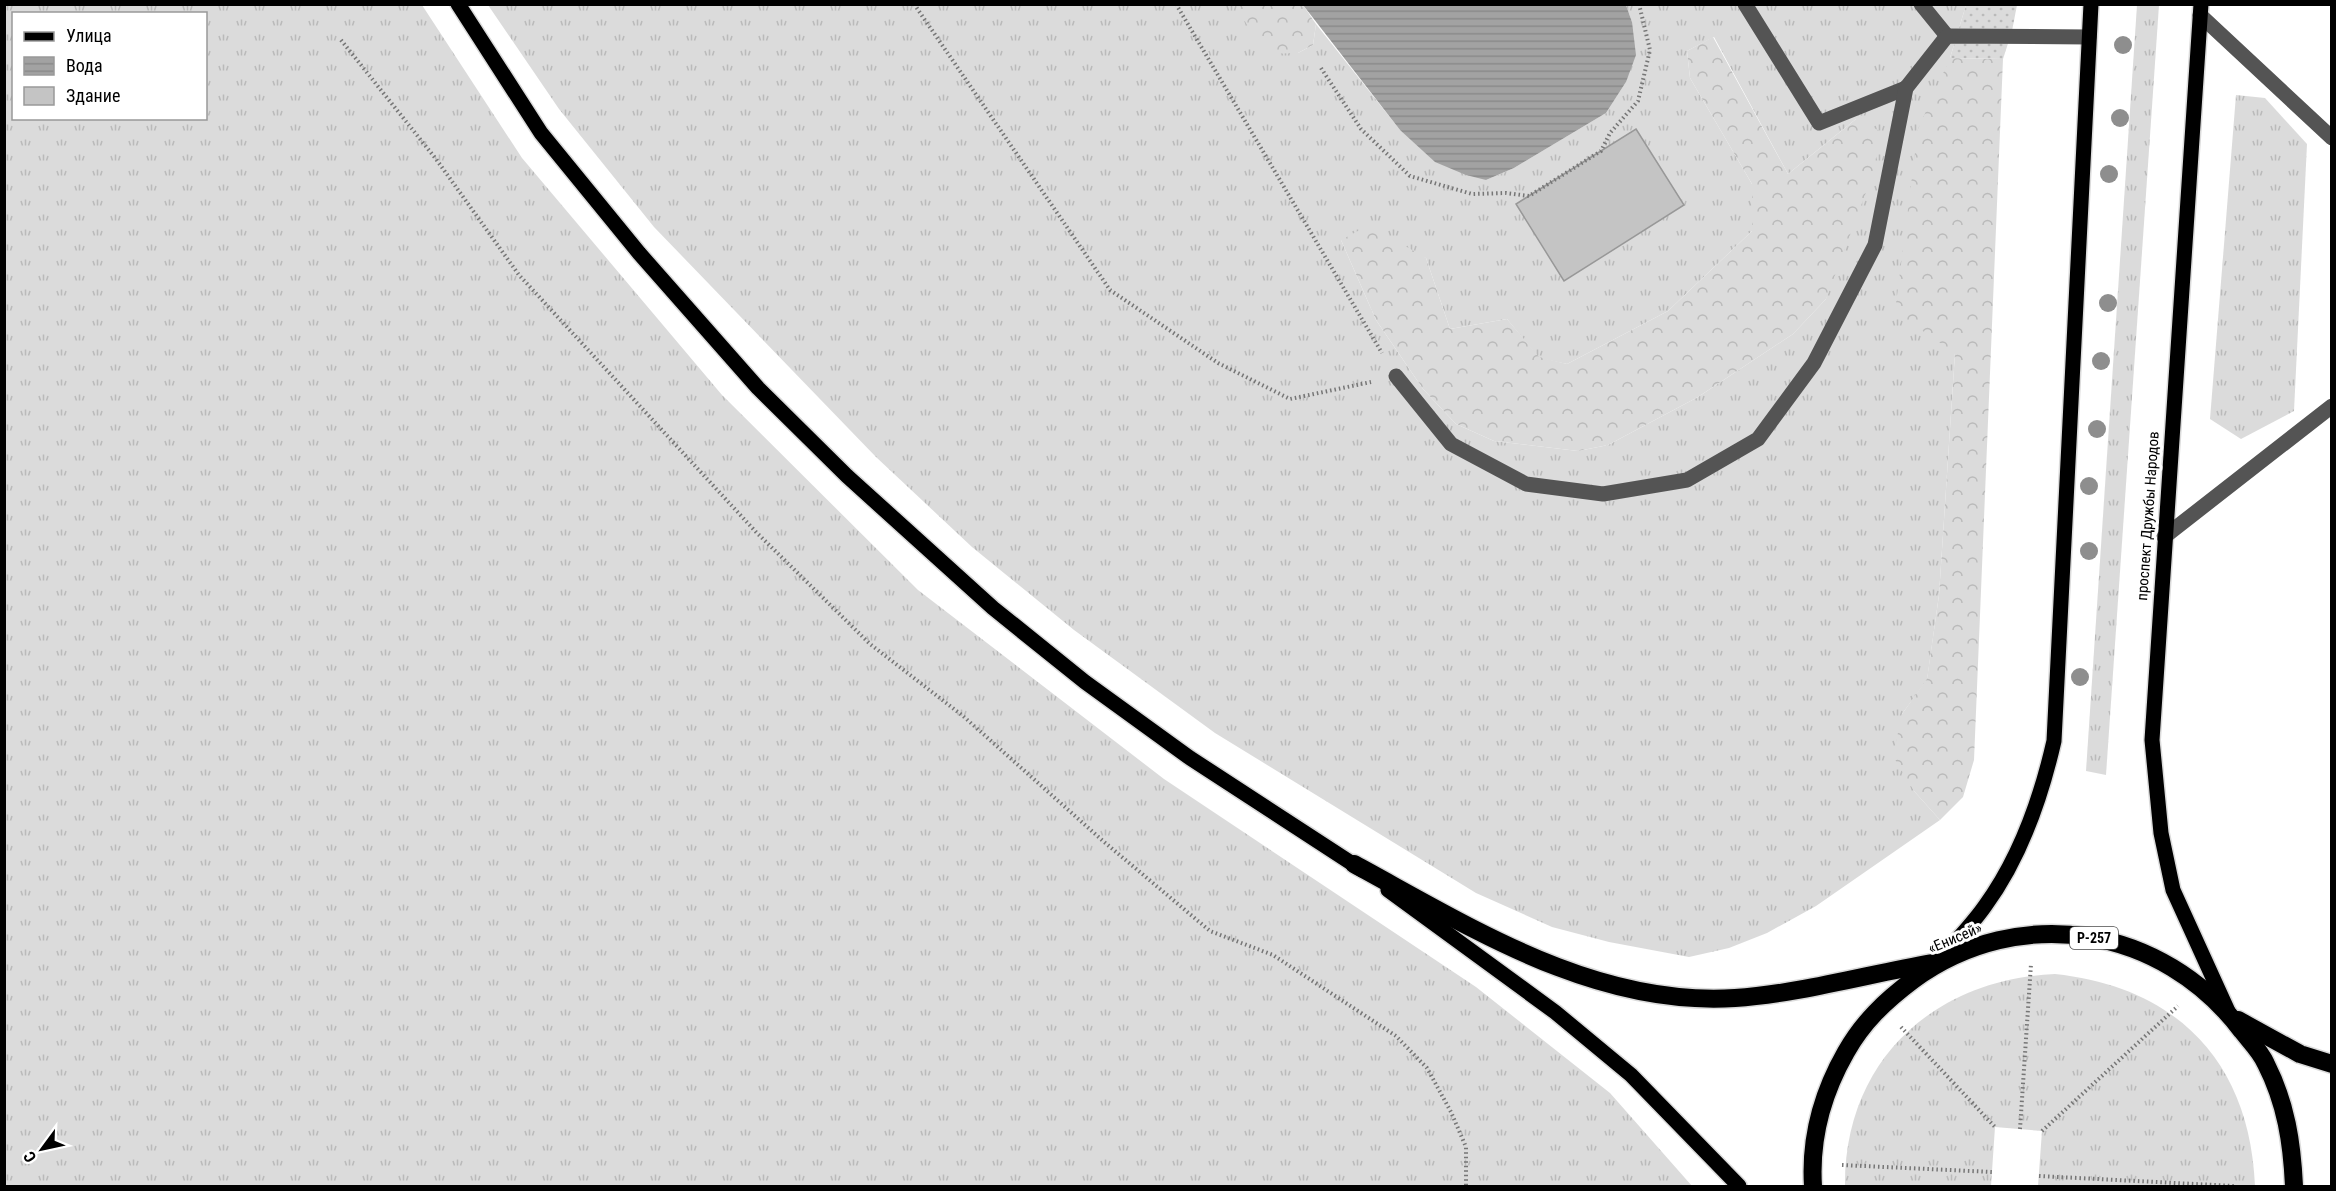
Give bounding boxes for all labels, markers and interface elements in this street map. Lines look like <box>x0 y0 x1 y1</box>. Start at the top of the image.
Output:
legend <box>12 12 207 120</box>
text: Улица <box>66 25 112 46</box>
text: Вода <box>66 55 103 76</box>
text: Здание <box>66 85 120 106</box>
street label: проспект Дружбы Народов <box>2133 431 2163 601</box>
street label: «Енисей» <box>1925 919 1985 957</box>
road number: Р-257 <box>2070 927 2118 949</box>
north arrow <box>12 1119 72 1179</box>
text: С <box>19 1148 40 1166</box>

